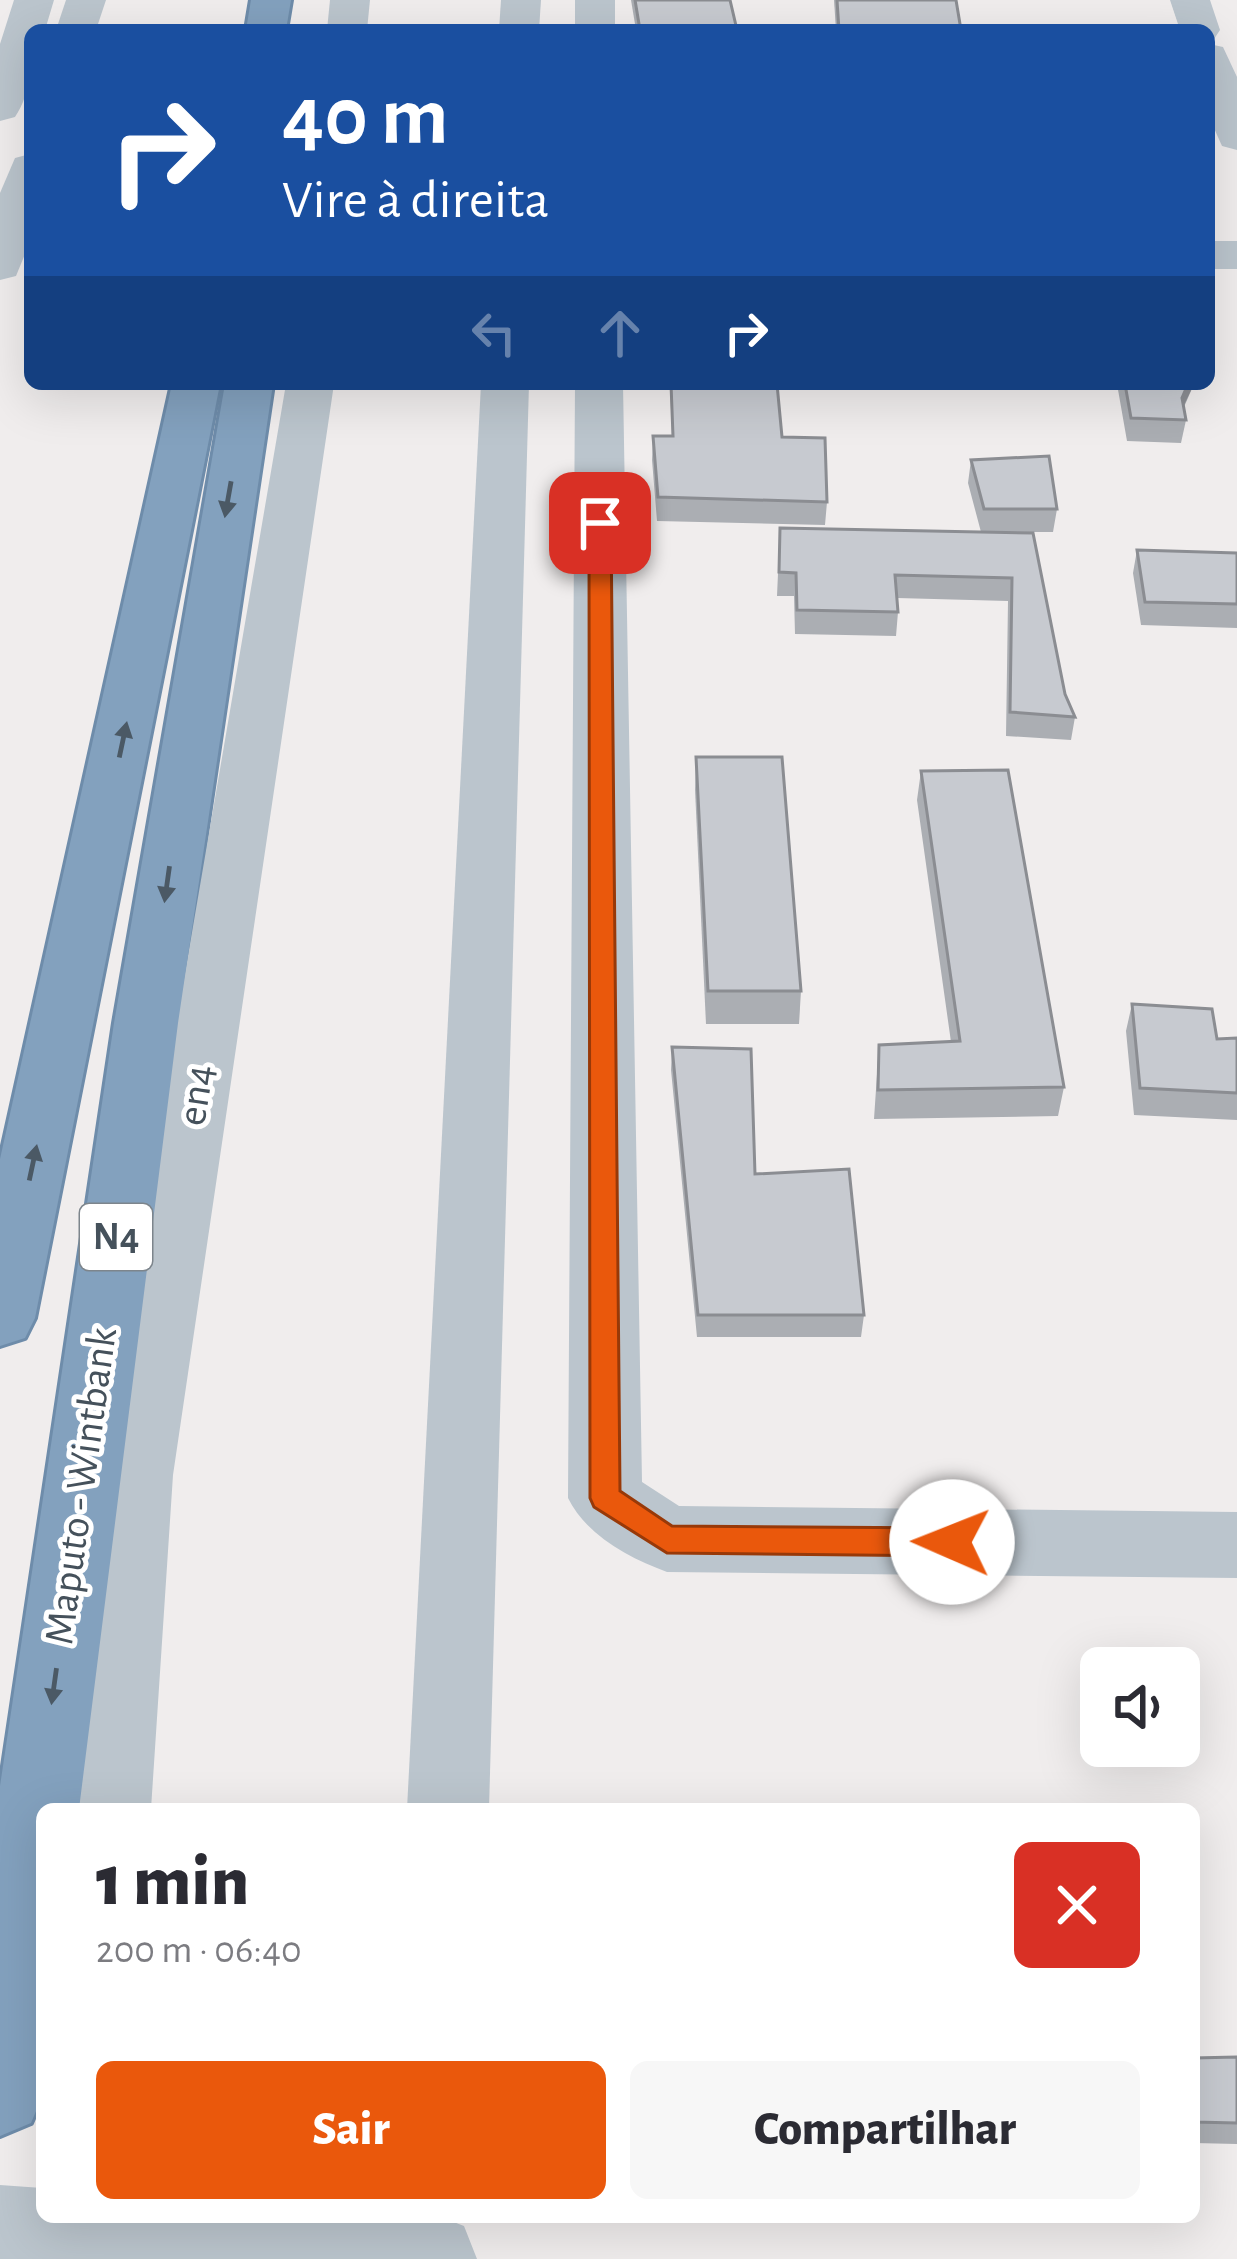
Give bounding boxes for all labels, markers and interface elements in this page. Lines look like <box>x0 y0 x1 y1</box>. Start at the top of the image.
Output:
icon: right <box>84 72 240 228</box>
text: 40 m <box>282 76 449 160</box>
text: Vire à direita <box>282 174 549 228</box>
icon: left <box>461 300 527 366</box>
icon: ahead <box>587 300 653 366</box>
icon: right <box>713 300 779 366</box>
pin <box>549 472 651 574</box>
one-way arrow <box>219 481 237 519</box>
icon: arrive <box>567 490 633 556</box>
one-way arrow <box>114 721 133 758</box>
one-way arrow <box>157 866 176 903</box>
street label: en4 <box>170 1061 222 1129</box>
one-way arrow <box>24 1143 43 1181</box>
road number: N4 <box>80 1204 152 1270</box>
street label: Maputo - Wintbank <box>38 1325 124 1647</box>
position arrow <box>889 1479 1015 1605</box>
map controls <box>1080 1647 1200 1767</box>
button: sound <box>1080 1647 1200 1767</box>
one-way arrow <box>44 1668 63 1706</box>
button: close <box>1014 1842 1140 1968</box>
text: 1 min <box>96 1846 249 1918</box>
text: 200 m · 06:40 <box>96 1931 302 1970</box>
button: Sair <box>96 2061 606 2199</box>
button: Compartilhar <box>630 2061 1140 2199</box>

